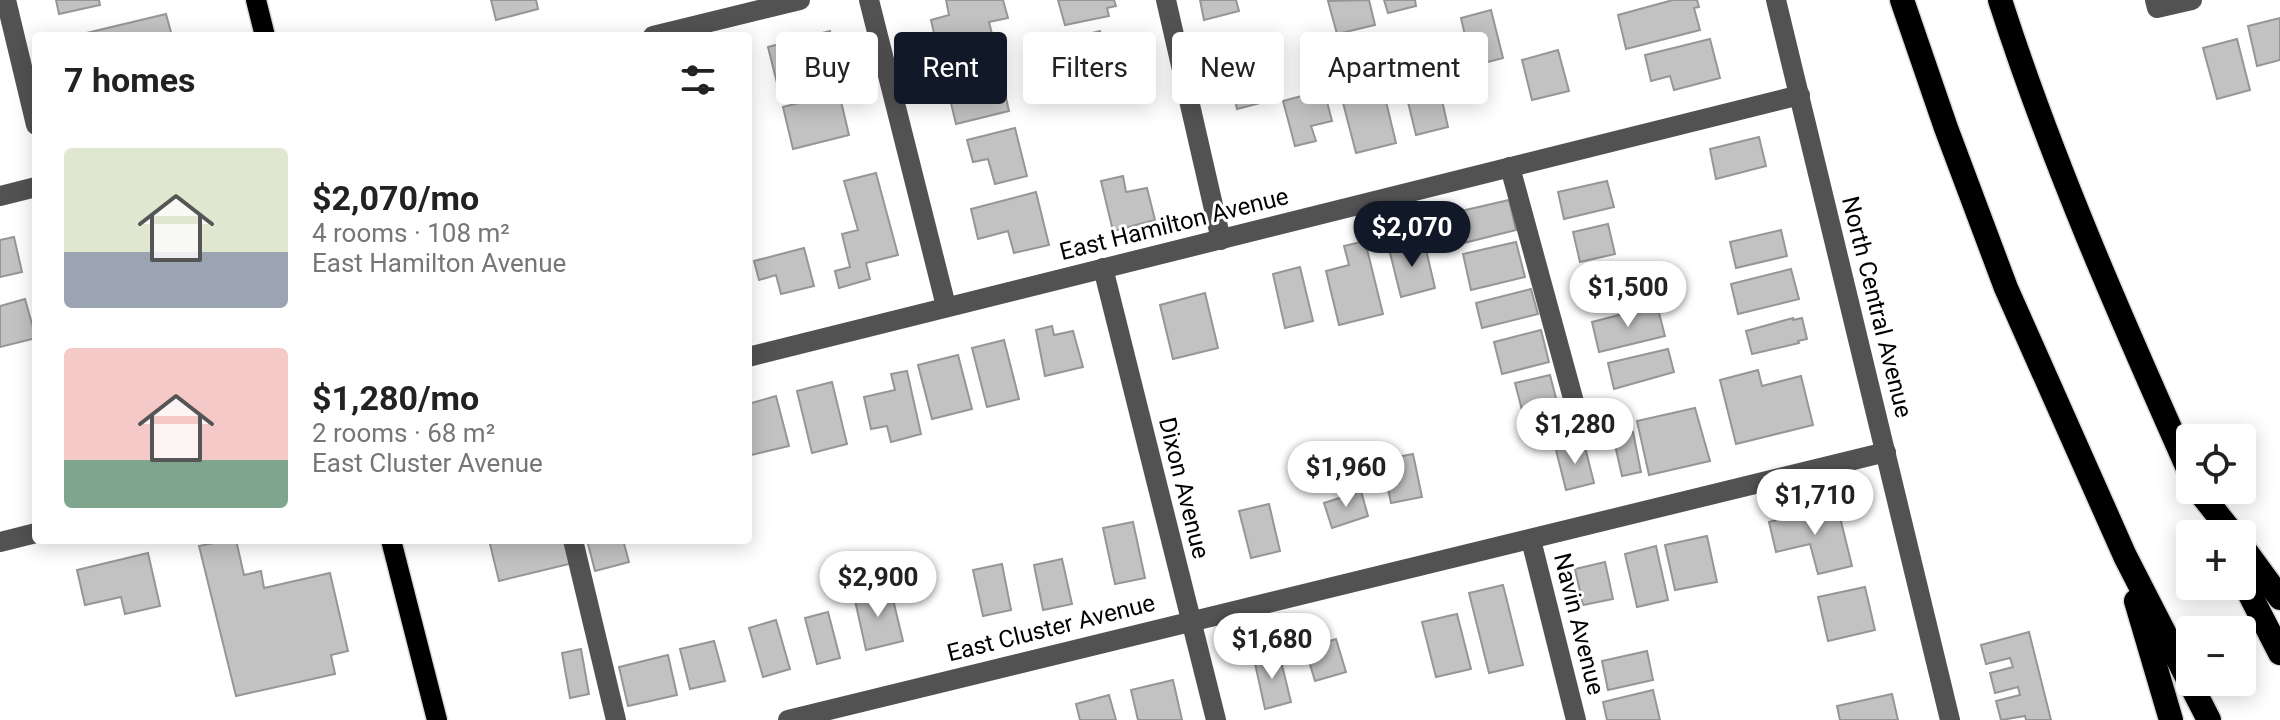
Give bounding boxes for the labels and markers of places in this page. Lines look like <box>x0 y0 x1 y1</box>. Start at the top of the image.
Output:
pin: $2,070 <box>1347 201 1477 269</box>
pin: $1,500 <box>1563 261 1693 329</box>
pin: $1,280 <box>1510 398 1640 466</box>
pin: $1,960 <box>1281 441 1411 509</box>
pin: $1,710 <box>1750 469 1880 537</box>
pin: $2,900 <box>813 551 943 619</box>
pin: $1,680 <box>1207 613 1337 681</box>

